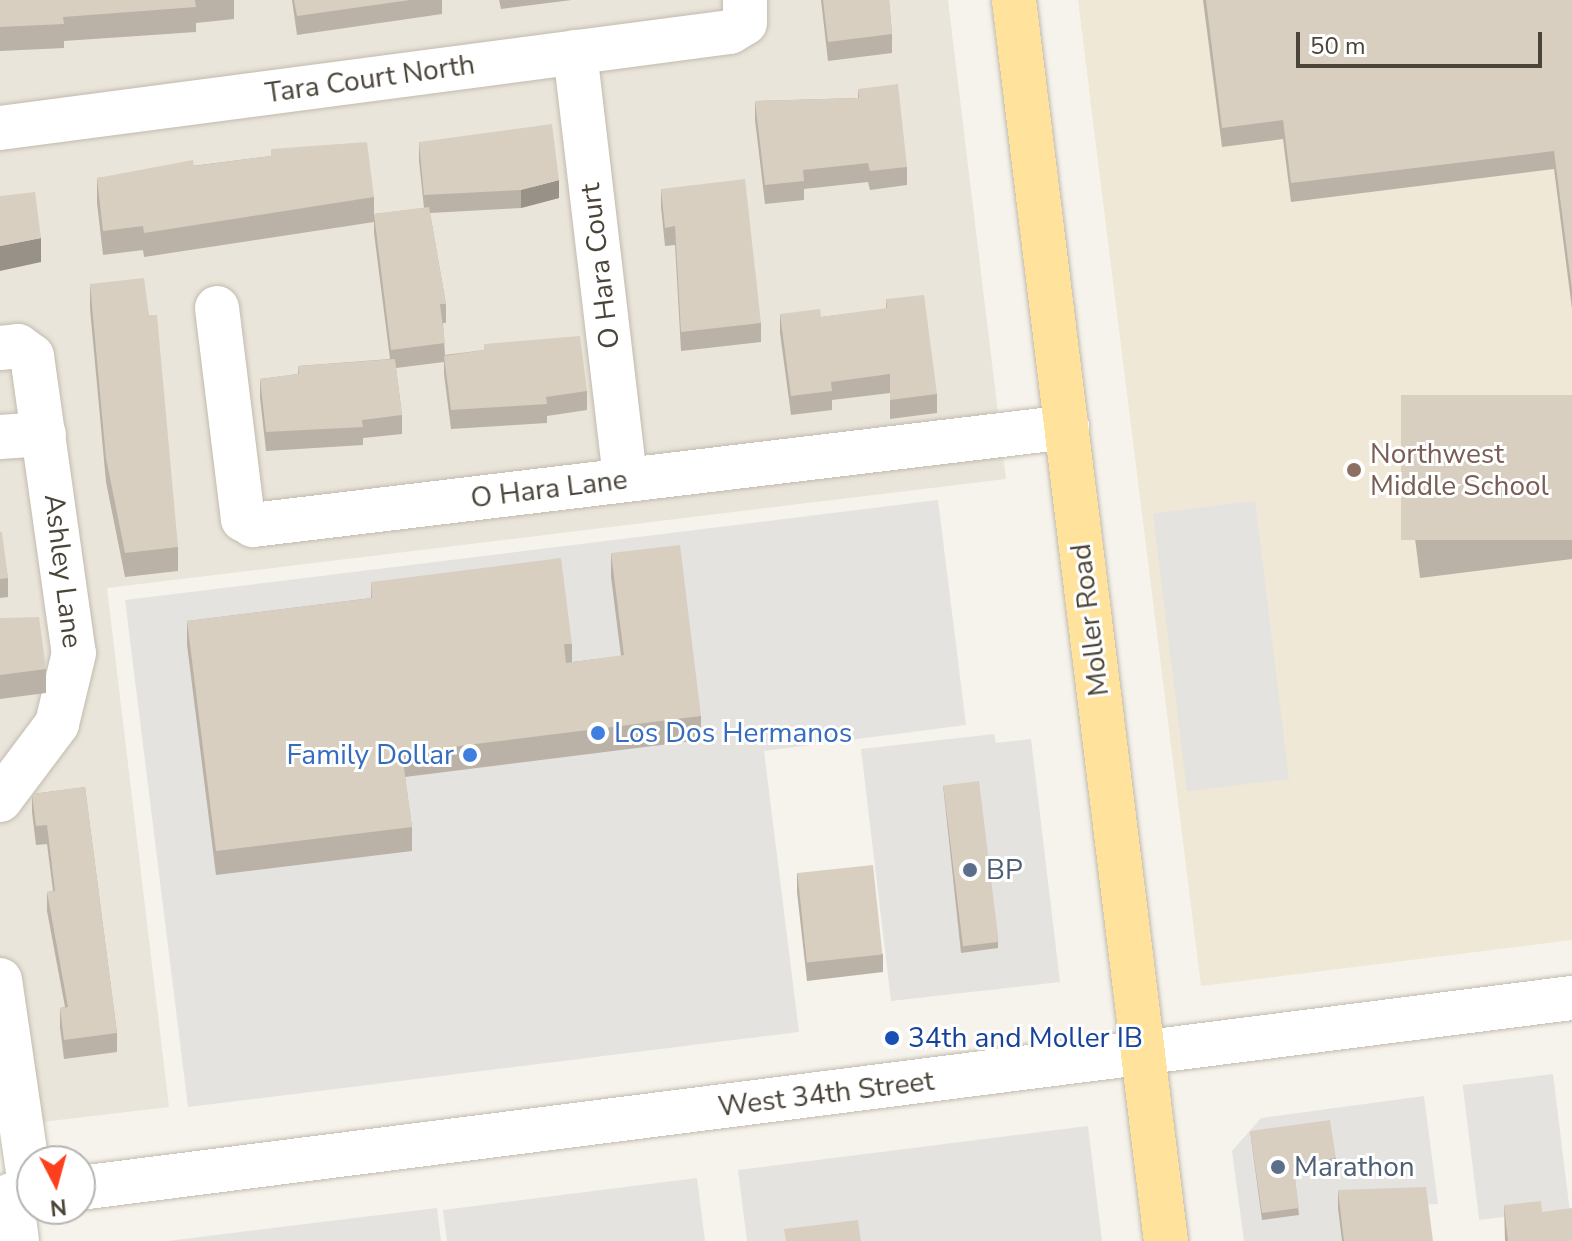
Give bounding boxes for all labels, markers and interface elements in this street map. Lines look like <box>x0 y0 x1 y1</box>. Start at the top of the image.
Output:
scale bar <box>1300 16 1546 66</box>
text: 50 m <box>1310 30 1366 62</box>
street label: Tara Court North <box>263 48 477 110</box>
street label: O Hara Court <box>573 181 627 351</box>
place label: Northwest Middle School <box>1370 437 1549 503</box>
marker: Northwest Middle School <box>1345 461 1363 479</box>
street label: O Hara Lane <box>469 463 629 515</box>
street label: Ashley Lane <box>37 492 89 650</box>
street label: Moller Road <box>1064 542 1116 698</box>
place label: Los Dos Hermanos <box>614 716 852 750</box>
marker: Los Dos Hermanos <box>589 724 607 742</box>
place label: Family Dollar <box>287 738 454 772</box>
marker: Family Dollar <box>461 746 479 764</box>
place label: BP <box>986 853 1023 887</box>
marker: BP <box>961 861 979 879</box>
place label: 34th and Moller IB <box>908 1021 1143 1055</box>
marker: 34th and Moller IB <box>883 1029 901 1047</box>
street label: West 34th Street <box>716 1064 936 1124</box>
north arrow <box>16 1145 96 1225</box>
place label: Marathon <box>1294 1150 1415 1184</box>
marker: Marathon <box>1269 1158 1287 1176</box>
text: N <box>49 1191 68 1223</box>

